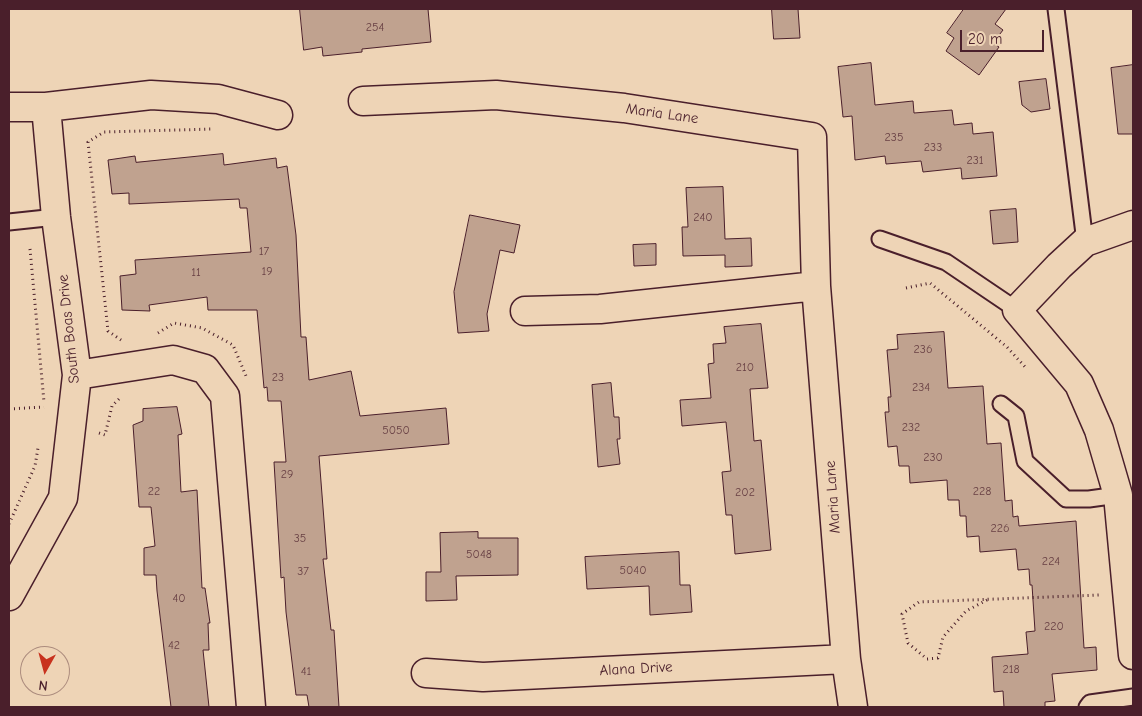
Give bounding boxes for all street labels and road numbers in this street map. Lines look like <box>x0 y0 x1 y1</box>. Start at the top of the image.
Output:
street label: Maria Lane <box>624 100 700 128</box>
street label: South Boas Drive <box>54 273 84 385</box>
street label: Maria Lane <box>821 460 845 534</box>
street label: Alana Drive <box>599 658 673 680</box>

